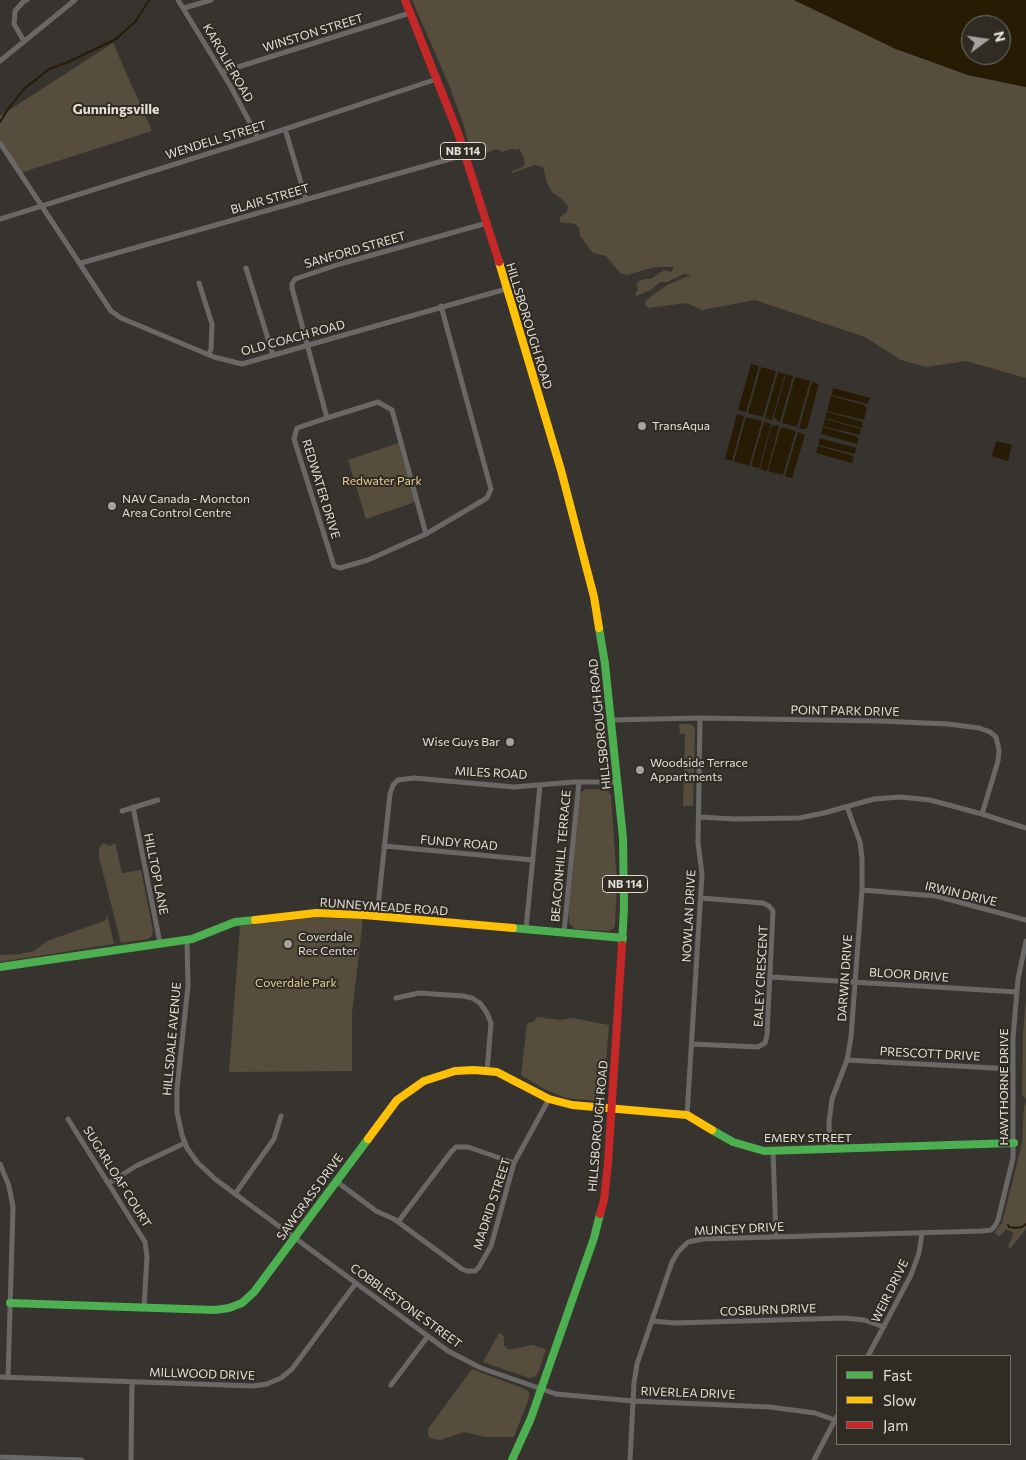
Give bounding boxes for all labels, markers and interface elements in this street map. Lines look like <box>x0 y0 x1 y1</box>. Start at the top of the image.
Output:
street label: WINSTON STREET <box>261 11 365 55</box>
north arrow <box>961 15 1011 65</box>
street label: KAROLIE ROAD <box>200 21 256 105</box>
text: N <box>991 29 1010 44</box>
district label: Gunningsville <box>73 101 159 117</box>
street label: WENDELL STREET <box>164 118 268 162</box>
road number: NB 114 <box>440 142 486 160</box>
street label: BLAIR STREET <box>229 181 311 217</box>
street label: SANFORD STREET <box>303 229 407 271</box>
street label: HILLSBOROUGH ROAD <box>503 261 555 391</box>
street label: OLD COACH ROAD <box>239 317 347 359</box>
place label: TransAqua <box>652 419 710 433</box>
marker: TransAqua <box>636 420 648 432</box>
street label: REDWATER DRIVE <box>299 438 343 540</box>
park label: Redwater Park <box>342 474 422 488</box>
place label: NAV Canada - Moncton Area Control Centre <box>122 492 250 520</box>
marker: NAV Canada - Moncton Area Control Centre <box>106 500 118 512</box>
street label: HILLSBOROUGH ROAD <box>586 658 614 790</box>
street label: POINT PARK DRIVE <box>790 703 900 719</box>
place label: Wise Guys Bar <box>422 735 500 749</box>
marker: Wise Guys Bar <box>504 736 516 748</box>
place label: Woodside Terrace Appartments <box>650 756 748 784</box>
street label: MILES ROAD <box>454 764 528 782</box>
marker: Woodside Terrace Appartments <box>634 764 646 776</box>
street label: BEACONHILL TERRACE <box>548 789 574 923</box>
street label: HILLTOP LANE <box>141 832 171 916</box>
street label: FUNDY ROAD <box>420 832 498 854</box>
street label: NOWLAN DRIVE <box>679 869 699 963</box>
road number: NB 114 <box>602 876 648 892</box>
street label: IRWIN DRIVE <box>923 879 999 909</box>
street label: RUNNEYMEADE ROAD <box>319 895 449 919</box>
street label: EALEY CRESCENT <box>751 925 771 1027</box>
place label: Coverdale Rec Center <box>298 930 358 958</box>
street label: DARWIN DRIVE <box>835 934 855 1022</box>
marker: Coverdale Rec Center <box>282 938 294 950</box>
street label: BLOOR DRIVE <box>869 965 949 985</box>
park label: Coverdale Park <box>255 976 337 990</box>
street label: HILLSDALE AVENUE <box>160 982 184 1096</box>
street label: HAWTHORNE DRIVE <box>997 1028 1011 1146</box>
street label: PRESCOTT DRIVE <box>879 1044 981 1064</box>
street label: HILLSBOROUGH ROAD <box>585 1060 611 1192</box>
street label: SUGARLOAF COURT <box>80 1124 154 1230</box>
street label: EMERY STREET <box>764 1131 852 1145</box>
street label: SAWGRASS DRIVE <box>274 1151 346 1243</box>
street label: MADRID STREET <box>470 1156 514 1252</box>
street label: MUNCEY DRIVE <box>694 1219 784 1239</box>
street label: WEIR DRIVE <box>868 1257 912 1325</box>
street label: COBBLESTONE STREET <box>347 1261 465 1351</box>
street label: COSBURN DRIVE <box>720 1301 816 1319</box>
legend <box>836 1355 1011 1445</box>
street label: MILLWOOD DRIVE <box>149 1365 255 1383</box>
text: Fast <box>883 1366 912 1384</box>
street label: RIVERLEA DRIVE <box>640 1384 736 1402</box>
text: Slow <box>883 1391 916 1409</box>
text: Jam <box>883 1416 908 1434</box>

